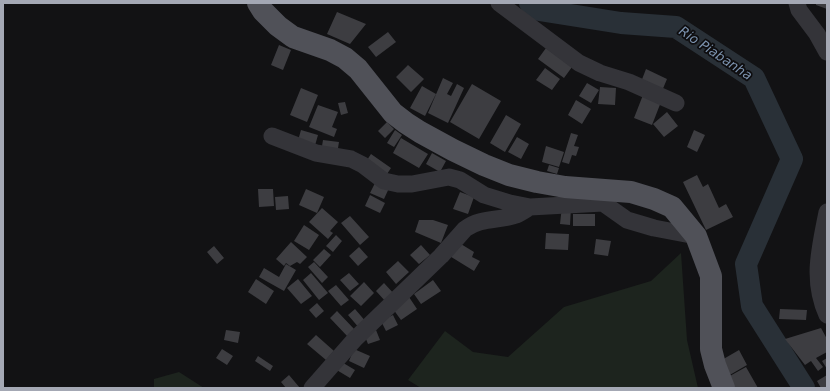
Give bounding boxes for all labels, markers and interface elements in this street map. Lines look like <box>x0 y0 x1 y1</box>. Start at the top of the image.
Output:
water label: Rio Piabanha <box>675 24 755 84</box>

